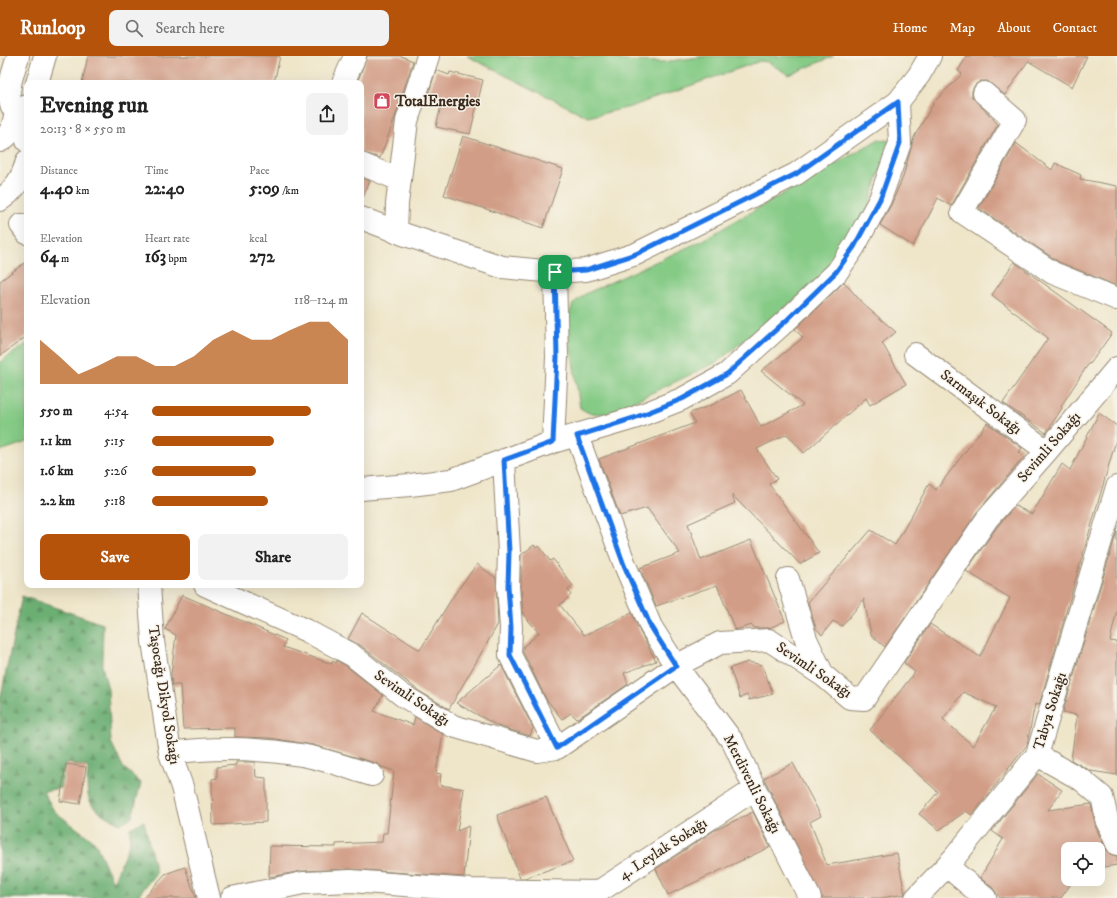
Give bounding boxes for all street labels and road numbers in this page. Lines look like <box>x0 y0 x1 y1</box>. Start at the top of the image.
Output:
street label: Sarmaşık Sokağı <box>937 365 1026 439</box>
street label: Sevimli Sokağı <box>1013 408 1085 486</box>
street label: Taşocağı Dikyol Sokağı <box>144 624 184 766</box>
street label: Sevimli Sokağı <box>772 638 856 702</box>
street label: Sevimli Sokağı <box>370 666 454 730</box>
street label: Tabya Sokağı <box>1029 670 1071 752</box>
street label: Merdivenli Sokağı <box>719 731 785 837</box>
street label: 4. Leylak Sokağı <box>615 813 711 885</box>

